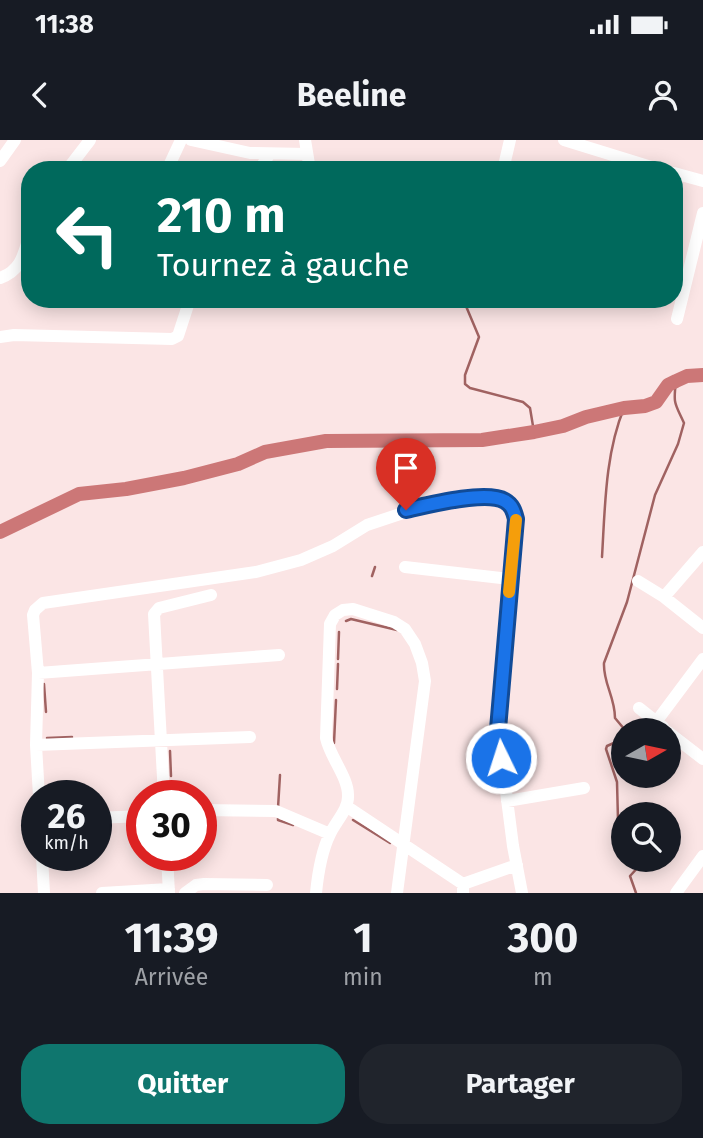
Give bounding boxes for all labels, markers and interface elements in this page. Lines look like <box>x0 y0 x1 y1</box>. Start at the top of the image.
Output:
text: 11:38 <box>35 9 94 40</box>
icon: back <box>21 76 59 114</box>
text: Beeline <box>297 76 406 114</box>
icon: person <box>644 76 682 114</box>
text: 210 m <box>157 186 286 245</box>
icon: left <box>42 189 133 280</box>
text: Tournez à gauche <box>157 246 409 284</box>
pin <box>376 438 436 510</box>
icon: arrive <box>387 449 425 487</box>
north arrow <box>611 718 681 788</box>
map controls <box>611 718 681 872</box>
position arrow <box>464 721 538 795</box>
speed limit sign: 30 <box>126 780 217 871</box>
text: 26 <box>48 795 85 837</box>
button: search <box>611 802 681 872</box>
text: km/h <box>44 832 89 854</box>
text: 11:39 <box>125 913 218 963</box>
text: 1 <box>353 913 373 963</box>
text: 300 <box>507 913 578 963</box>
text: Arrivée <box>135 963 208 991</box>
text: min <box>343 963 383 991</box>
text: m <box>533 963 553 991</box>
button: Quitter <box>21 1044 345 1124</box>
button: Partager <box>359 1044 682 1124</box>

